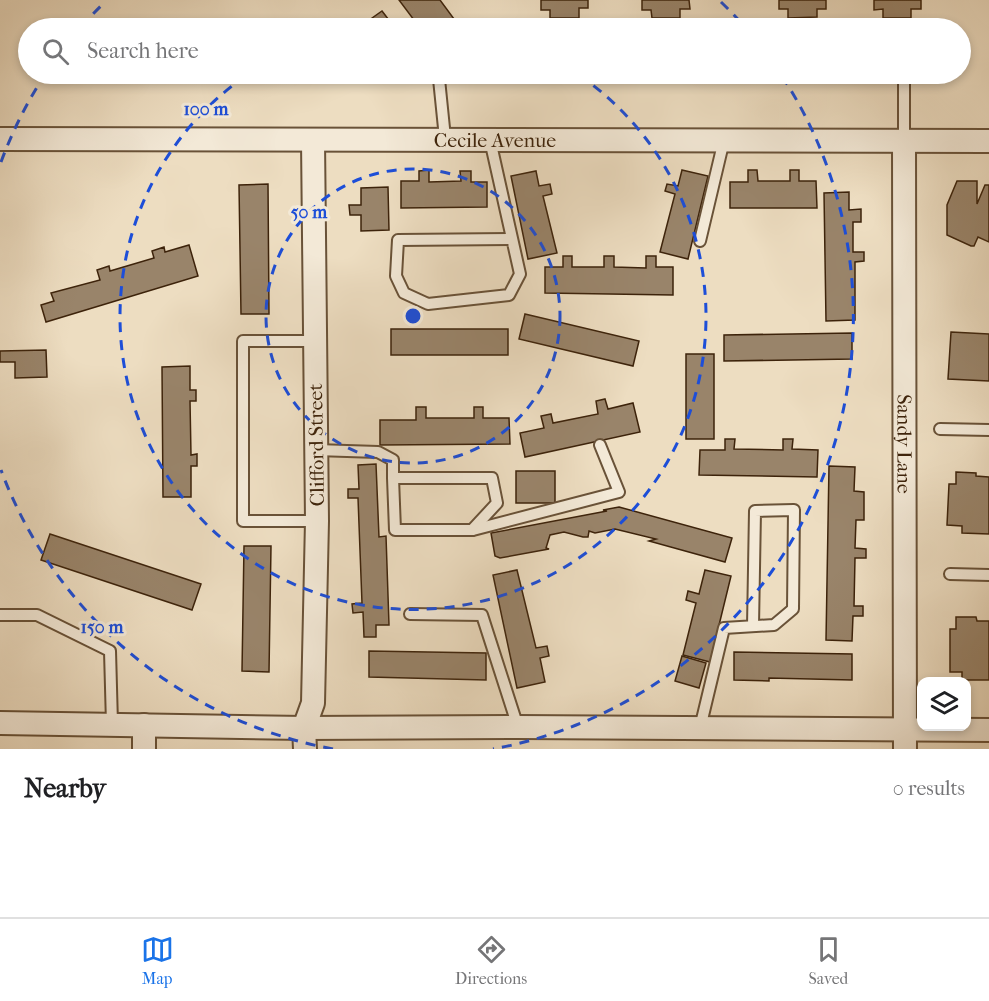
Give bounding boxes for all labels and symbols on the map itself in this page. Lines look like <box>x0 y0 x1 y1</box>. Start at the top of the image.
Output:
text: 100 m <box>183 99 230 120</box>
street label: Cecile Avenue <box>434 129 556 152</box>
text: 50 m <box>291 202 328 223</box>
centre of rings <box>403 306 423 326</box>
street label: Clifford Street <box>304 383 329 507</box>
street label: Sandy Lane <box>892 394 916 494</box>
text: 150 m <box>81 617 124 638</box>

